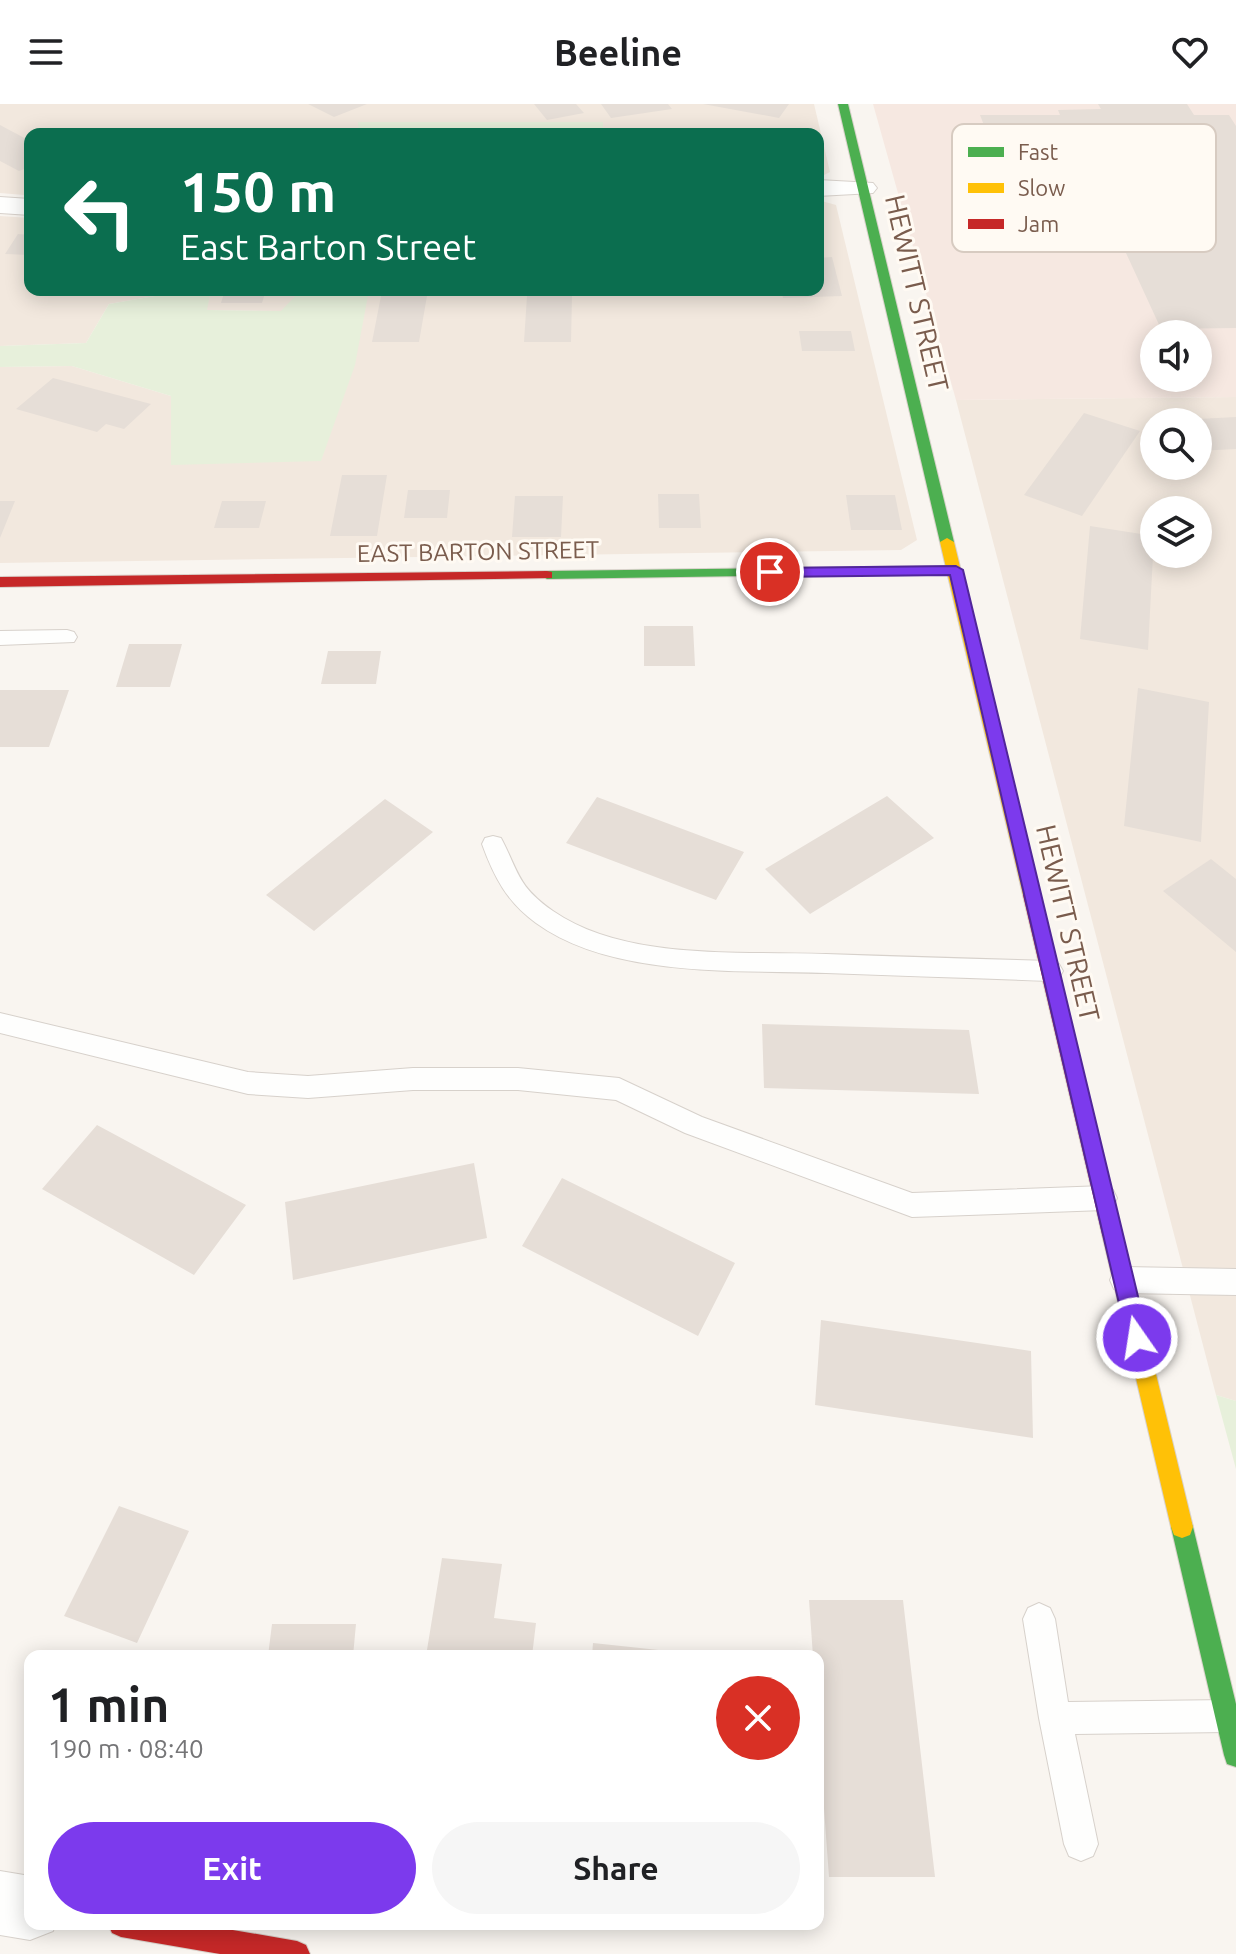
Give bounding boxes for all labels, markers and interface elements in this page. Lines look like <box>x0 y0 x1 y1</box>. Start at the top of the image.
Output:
icon: menu <box>24 30 68 74</box>
icon: heart <box>1168 30 1212 74</box>
text: Beeline <box>554 32 682 73</box>
legend <box>952 124 1216 252</box>
text: Fast <box>1018 139 1059 164</box>
icon: left <box>48 160 152 264</box>
text: 150 m <box>180 160 336 223</box>
text: Slow <box>1018 175 1065 200</box>
street label: HEWITT STREET <box>880 191 955 395</box>
text: Jam <box>1018 211 1059 236</box>
text: East Barton Street <box>180 226 476 267</box>
map controls <box>1140 320 1212 568</box>
button: sound <box>1140 320 1212 392</box>
button: search <box>1140 408 1212 480</box>
button: layers <box>1140 496 1212 568</box>
street label: EAST BARTON STREET <box>357 536 599 567</box>
pin <box>736 538 804 606</box>
icon: arrive <box>748 550 792 594</box>
street label: HEWITT STREET <box>1031 821 1106 1025</box>
position arrow <box>1095 1296 1179 1380</box>
button: close <box>716 1676 800 1760</box>
text: 1 min <box>48 1677 169 1731</box>
text: 190 m · 08:40 <box>48 1734 204 1763</box>
button: Exit <box>48 1822 416 1914</box>
button: Share <box>432 1822 800 1914</box>

